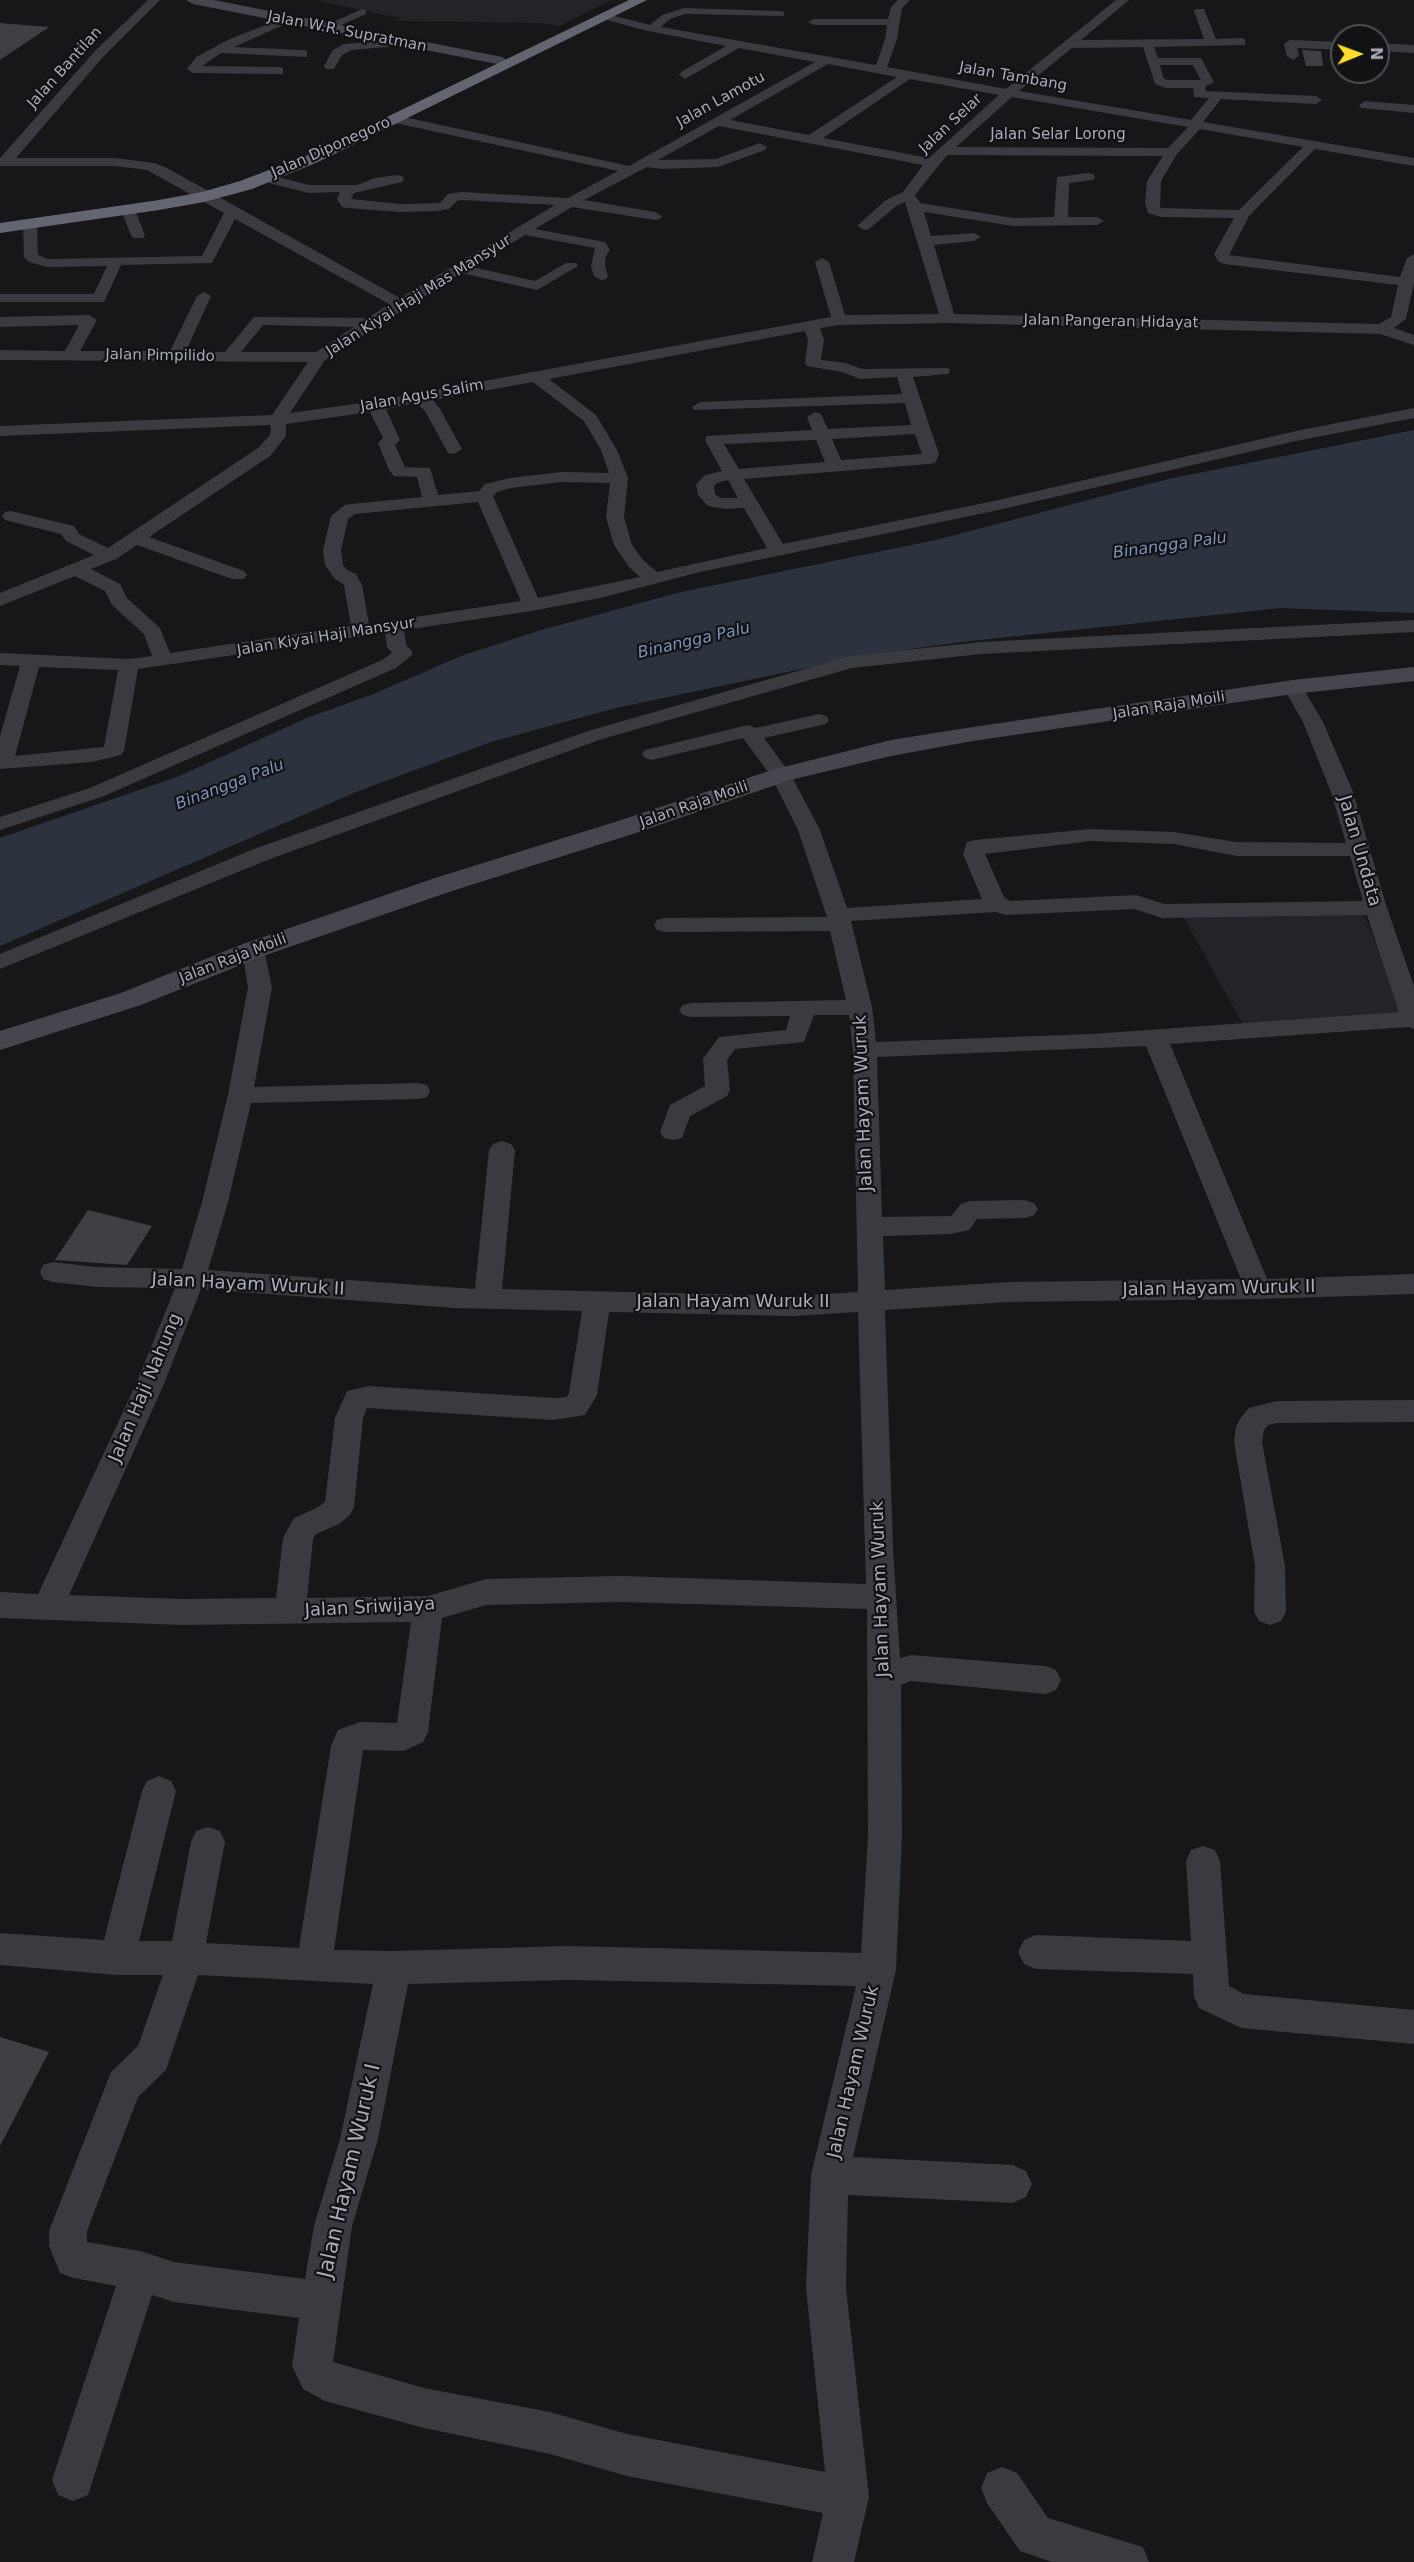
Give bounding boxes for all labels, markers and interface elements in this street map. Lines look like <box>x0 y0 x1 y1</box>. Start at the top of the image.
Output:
street label: Jalan W.R. Supratman <box>266 8 428 56</box>
street label: Jalan Bantilan <box>24 24 106 112</box>
north arrow <box>1330 24 1390 84</box>
text: N <box>1367 47 1386 61</box>
street label: Jalan Tambang <box>958 59 1068 95</box>
street label: Jalan Lamotu <box>674 68 768 132</box>
street label: Jalan Selar <box>916 90 986 158</box>
street label: Jalan Diponegoro <box>269 114 393 182</box>
street label: Jalan Selar Lorong <box>990 126 1126 144</box>
street label: Jalan Kiyai Haji Mas Mansyur <box>323 232 515 360</box>
street label: Jalan Pangeran Hidayat <box>1023 311 1199 333</box>
street label: Jalan Pimpilido <box>105 346 215 366</box>
street label: Jalan Agus Salim <box>359 376 485 416</box>
water label: Binangga Palu <box>1112 529 1228 563</box>
street label: Jalan Kiyai Haji Mansyur <box>236 614 416 660</box>
water label: Binangga Palu <box>636 619 752 663</box>
street label: Jalan Raja Moili <box>1112 688 1226 724</box>
water label: Binangga Palu <box>173 755 287 815</box>
street label: Jalan Raja Moili <box>638 778 750 832</box>
street label: Jalan Undata <box>1333 793 1385 909</box>
street label: Jalan Raja Moili <box>177 930 289 988</box>
street label: Jalan Hayam Wuruk <box>850 1014 878 1192</box>
street label: Jalan Hayam Wuruk II <box>151 1269 345 1301</box>
street label: Jalan Hayam Wuruk II <box>1122 1277 1316 1301</box>
street label: Jalan Hayam Wuruk II <box>636 1291 830 1313</box>
street label: Jalan Haji Nahung <box>105 1310 187 1466</box>
street label: Jalan Hayam Wuruk <box>867 1500 895 1678</box>
street label: Jalan Sriwijaya <box>304 1594 436 1622</box>
street label: Jalan Hayam Wuruk <box>824 1983 884 2161</box>
street label: Jalan Hayam Wuruk I <box>313 2061 387 2281</box>

